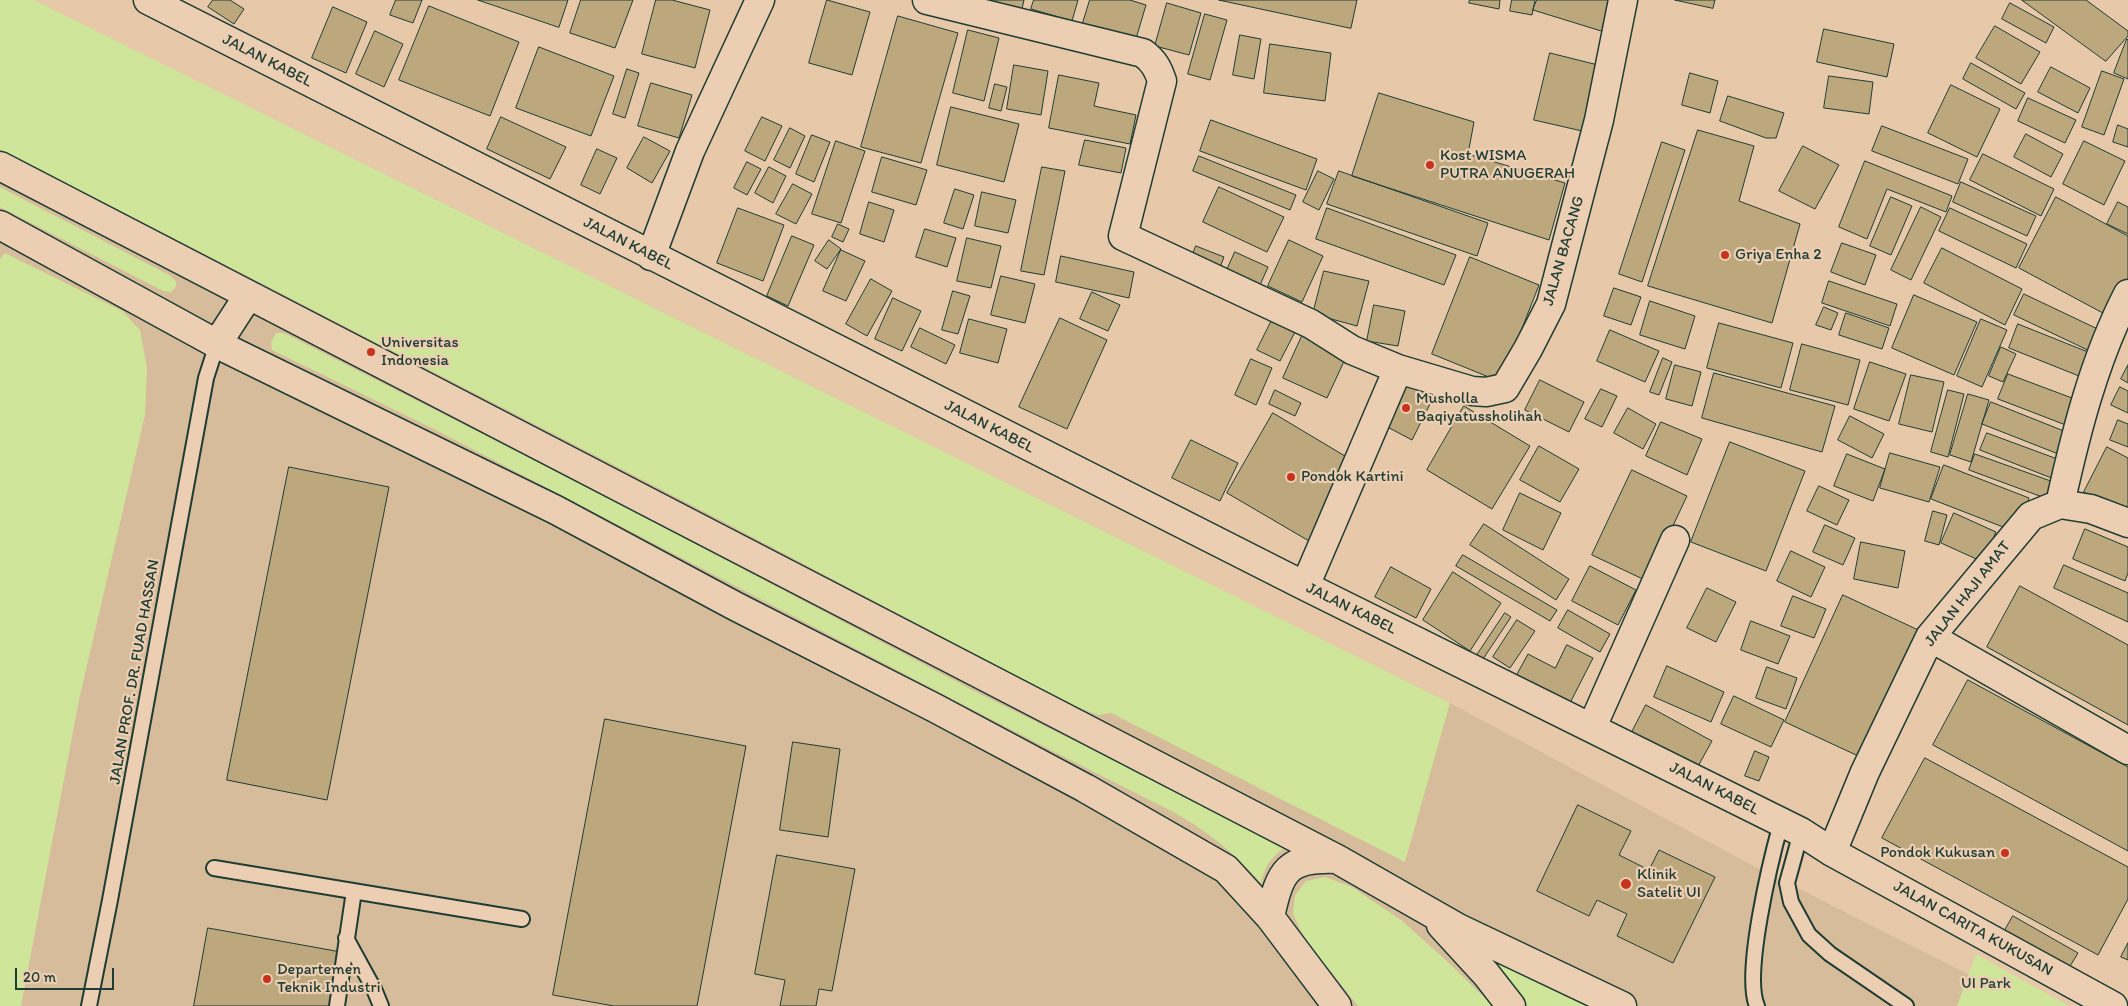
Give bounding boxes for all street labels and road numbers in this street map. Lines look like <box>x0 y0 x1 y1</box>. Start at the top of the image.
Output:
street label: JALAN KABEL <box>219 30 315 92</box>
street label: JALAN BACANG <box>1539 194 1589 308</box>
street label: JALAN KABEL <box>580 213 676 275</box>
street label: JALAN KABEL <box>941 396 1037 458</box>
street label: JALAN HAJI AMAT <box>1921 537 2015 651</box>
street label: JALAN PROF. DR. FUAD HASSAN <box>106 558 164 786</box>
street label: JALAN KABEL <box>1303 579 1399 639</box>
street label: JALAN KABEL <box>1666 758 1762 820</box>
street label: JALAN CARITA KUKUSAN <box>1890 877 2056 981</box>

